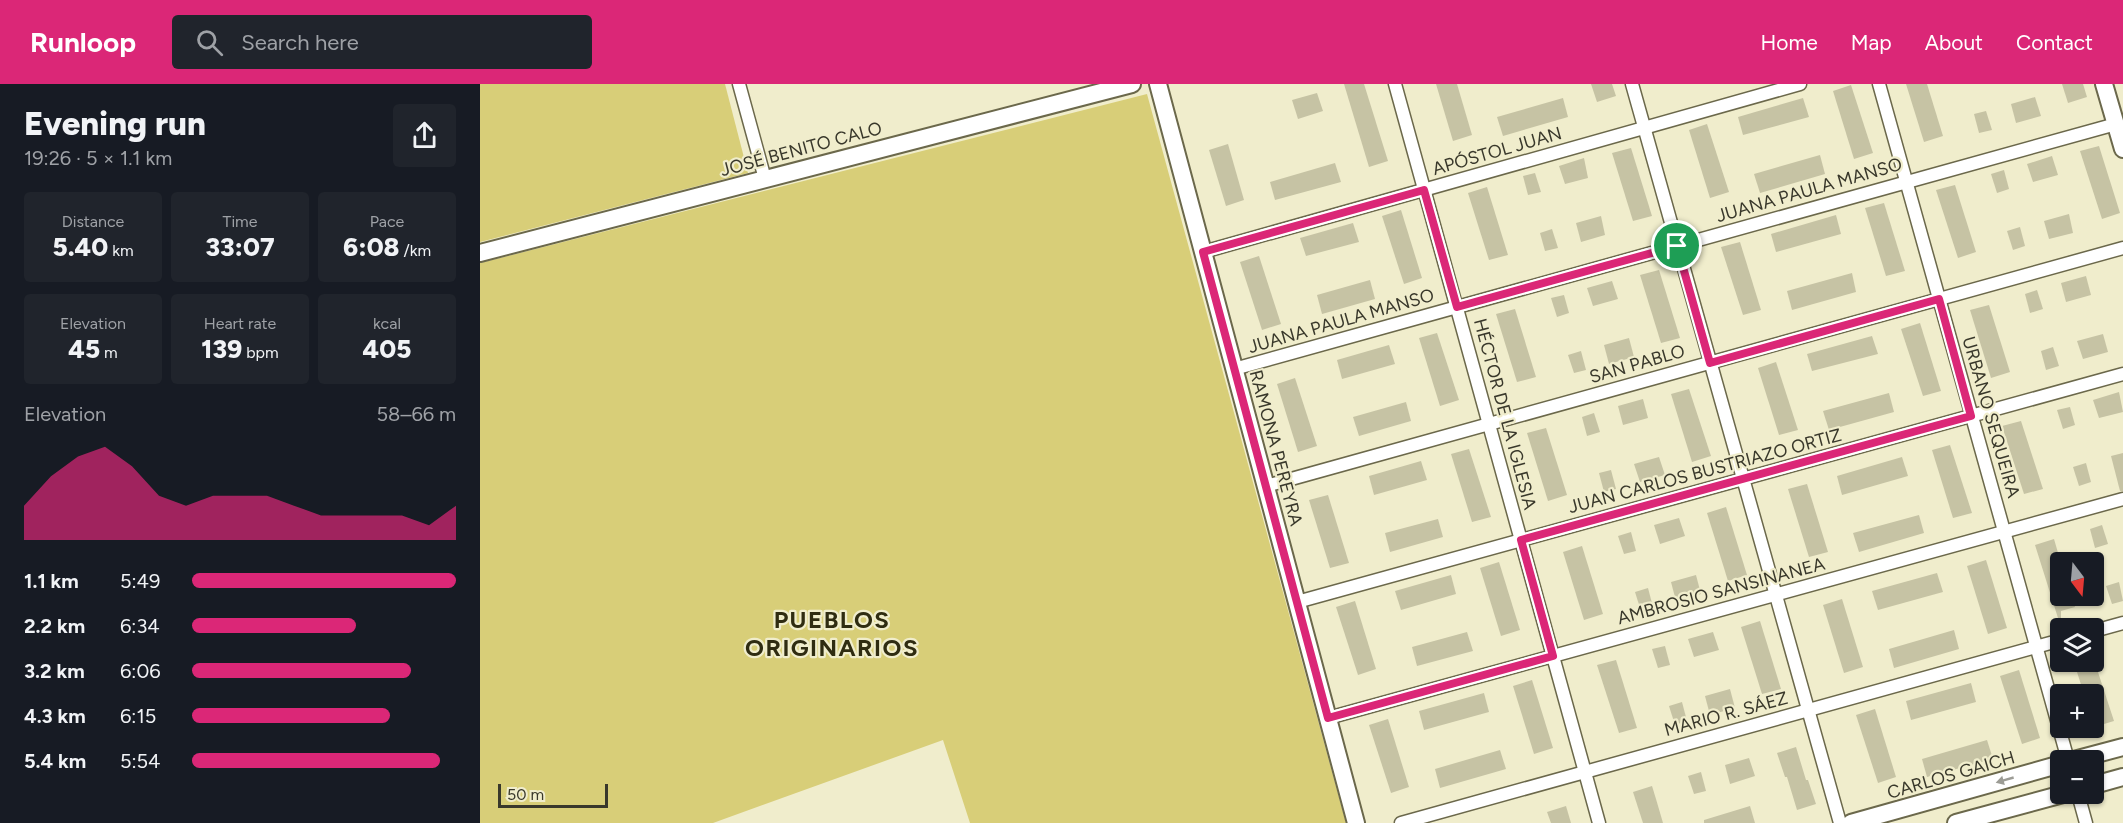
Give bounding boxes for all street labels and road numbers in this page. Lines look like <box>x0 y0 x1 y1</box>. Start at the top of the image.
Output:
street label: JOSÉ BENITO CALO <box>718 117 884 181</box>
street label: APÓSTOL JUAN <box>1430 122 1564 180</box>
street label: JUANA PAULA MANSO <box>1713 153 1905 227</box>
street label: JUANA PAULA MANSO <box>1245 284 1437 358</box>
street label: HÉCTOR DE LA IGLESIA <box>1469 316 1541 512</box>
street label: URBANO SEQUEIRA <box>1957 334 2025 500</box>
street label: SAN PABLO <box>1587 340 1687 388</box>
street label: RAMONA PEREYRA <box>1245 368 1307 528</box>
street label: JUAN CARLOS BUSTRIAZO ORTIZ <box>1566 424 1844 518</box>
street label: AMBROSIO SANSINANEA <box>1615 553 1827 629</box>
street label: MARIO R. SÁEZ <box>1662 687 1790 741</box>
street label: CARLOS GAICH <box>1884 746 2018 804</box>

